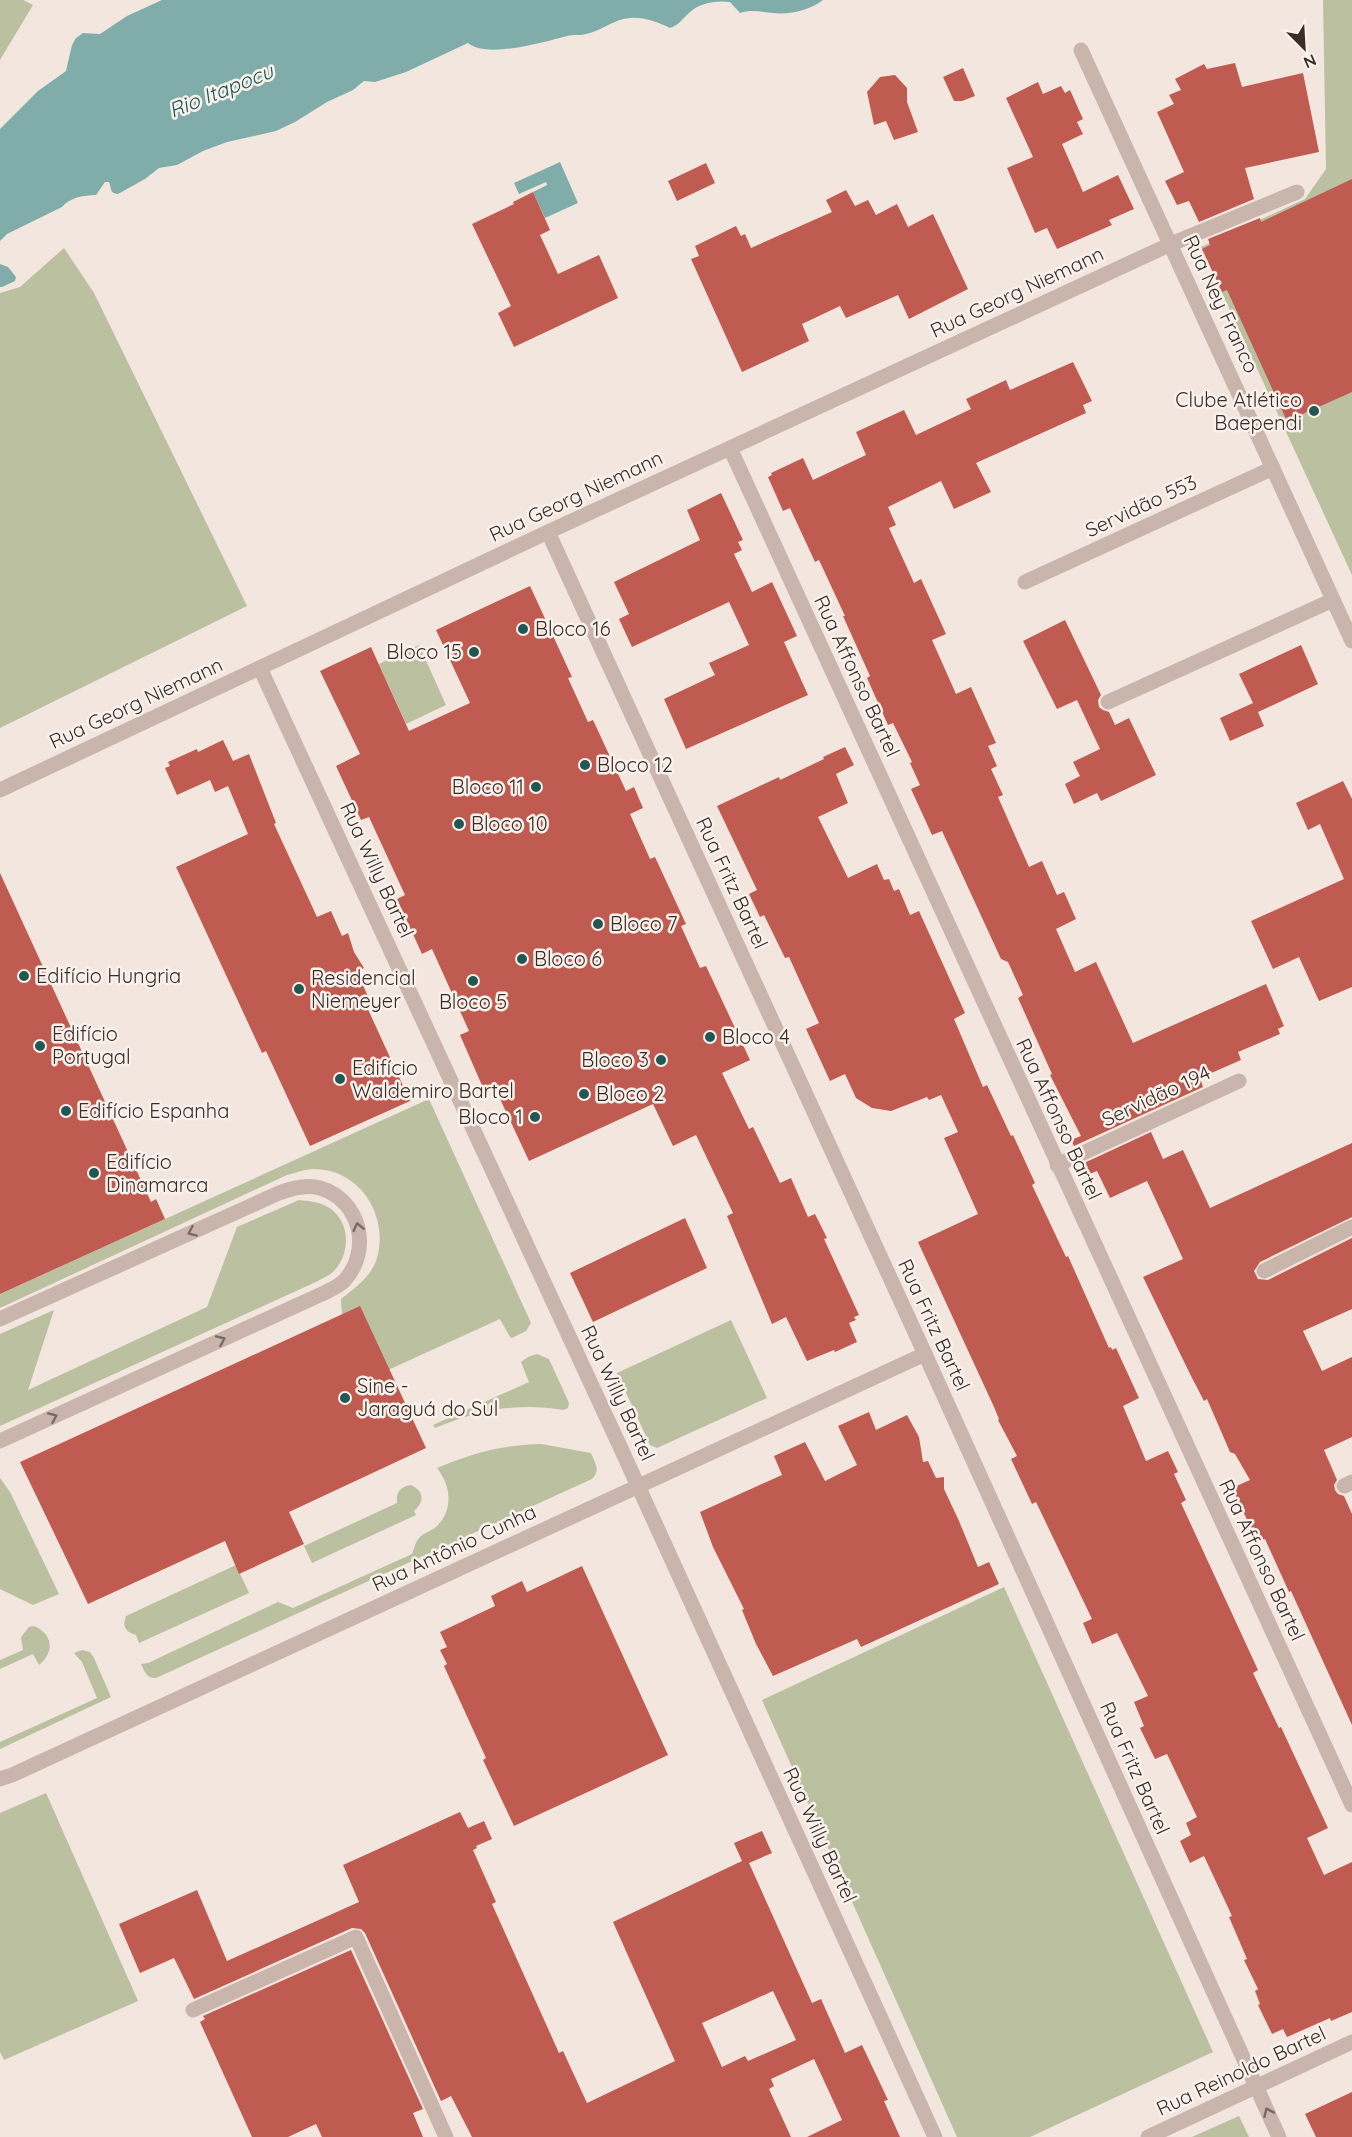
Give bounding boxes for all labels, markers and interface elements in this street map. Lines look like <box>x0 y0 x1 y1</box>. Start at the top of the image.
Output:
north arrow <box>1274 18 1334 78</box>
text: N <box>1301 50 1320 73</box>
water label: Rio Itapocu <box>165 57 278 123</box>
street label: Rua Ney Franco <box>1179 231 1264 377</box>
street label: Rua Georg Niemann <box>926 240 1107 343</box>
place label: Clube Atlético Baependi <box>1175 387 1302 435</box>
marker: Clube Atlético Baependi <box>1307 404 1321 418</box>
street label: Rua Georg Niemann <box>485 444 666 547</box>
street label: Servidão 553 <box>1081 469 1201 542</box>
street label: Rua Affonso Bartel <box>809 591 906 761</box>
place label: Bloco 16 <box>535 616 611 641</box>
marker: Bloco 16 <box>516 622 530 636</box>
place label: Bloco 15 <box>386 639 462 664</box>
marker: Bloco 15 <box>467 645 481 659</box>
street label: Rua Georg Niemann <box>45 651 226 754</box>
place label: Bloco 12 <box>597 752 673 777</box>
marker: Bloco 12 <box>578 758 592 772</box>
place label: Bloco 11 <box>452 774 524 799</box>
marker: Bloco 11 <box>529 780 543 794</box>
street label: Rua Willy Bartel <box>335 798 420 942</box>
place label: Bloco 10 <box>471 811 548 836</box>
street label: Rua Fritz Bartel <box>691 813 774 953</box>
marker: Bloco 10 <box>452 817 466 831</box>
place label: Bloco 7 <box>610 911 678 936</box>
marker: Bloco 7 <box>591 917 605 931</box>
place label: Bloco 6 <box>534 946 602 971</box>
marker: Bloco 6 <box>515 952 529 966</box>
place label: Edifício Hungria <box>36 963 181 988</box>
place label: Residencial Niemeyer <box>311 965 416 1013</box>
marker: Edifício Hungria <box>17 969 31 983</box>
marker: Bloco 5 <box>466 974 480 988</box>
marker: Residencial Niemeyer <box>292 982 306 996</box>
place label: Bloco 5 <box>439 989 507 1014</box>
place label: Edifício Portugal <box>52 1021 131 1069</box>
place label: Bloco 4 <box>722 1024 790 1049</box>
marker: Bloco 4 <box>703 1030 717 1044</box>
street label: Rua Affonso Bartel <box>1011 1034 1108 1204</box>
marker: Edifício Portugal <box>33 1039 47 1053</box>
place label: Bloco 3 <box>581 1047 649 1072</box>
marker: Bloco 3 <box>654 1053 668 1067</box>
place label: Edifício Waldemiro Bartel <box>352 1055 514 1103</box>
street label: Servidão 194 <box>1097 1059 1214 1132</box>
marker: Edifício Waldemiro Bartel <box>333 1072 347 1086</box>
place label: Bloco 2 <box>596 1081 664 1106</box>
marker: Bloco 2 <box>577 1087 591 1101</box>
place label: Edifício Espanha <box>78 1098 229 1123</box>
marker: Edifício Espanha <box>59 1104 73 1118</box>
place label: Bloco 1 <box>458 1104 523 1129</box>
marker: Bloco 1 <box>528 1110 542 1124</box>
place label: Edifício Dinamarca <box>106 1149 208 1197</box>
marker: Edifício Dinamarca <box>87 1166 101 1180</box>
one-way arrow <box>352 1223 365 1233</box>
one-way arrow <box>188 1225 199 1237</box>
street label: Rua Fritz Bartel <box>893 1255 976 1395</box>
street label: Rua Willy Bartel <box>576 1321 661 1465</box>
one-way arrow <box>215 1336 226 1348</box>
place label: Sine - Jaraguá do Sul <box>357 1373 498 1421</box>
marker: Sine - Jaraguá do Sul <box>338 1391 352 1405</box>
one-way arrow <box>47 1412 58 1424</box>
street label: Rua Affonso Bartel <box>1214 1475 1311 1645</box>
street label: Rua Antônio Cunha <box>368 1499 540 1597</box>
street label: Rua Fritz Bartel <box>1095 1698 1176 1838</box>
street label: Rua Willy Bartel <box>778 1763 863 1907</box>
street label: Rua Reinoldo Bartel <box>1152 2020 1330 2121</box>
one-way arrow <box>1263 2107 1275 2118</box>

